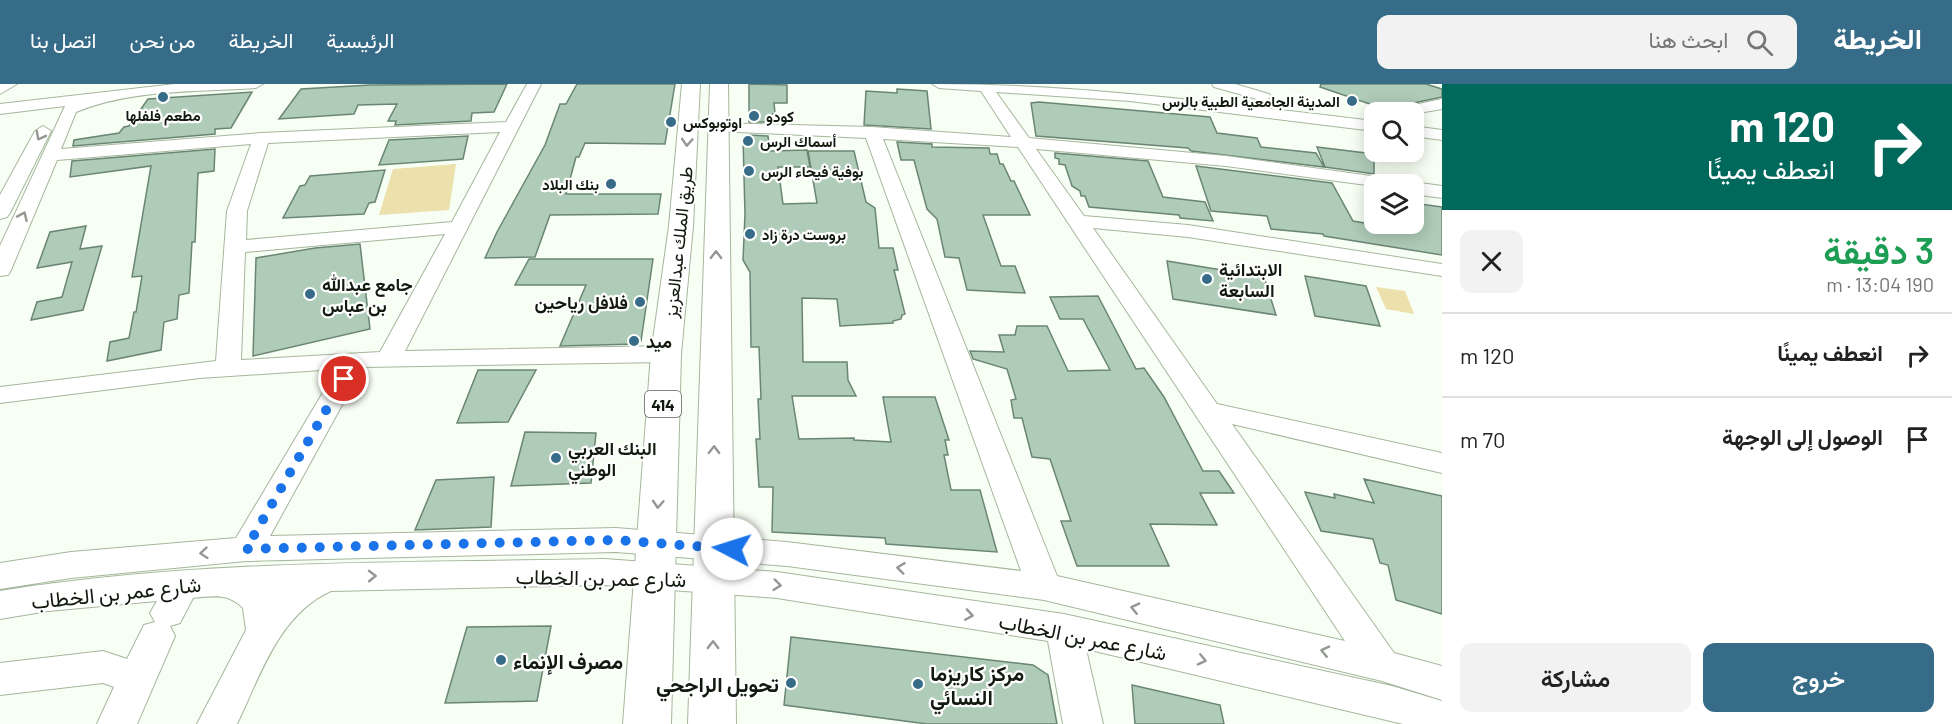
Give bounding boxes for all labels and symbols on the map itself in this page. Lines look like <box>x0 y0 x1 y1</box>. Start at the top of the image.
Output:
marker: مطعم فلفلها <box>156 90 170 104</box>
place label: المدينة الجامعية الطبية بالرس <box>1162 92 1340 111</box>
marker: المدينة الجامعية الطبية بالرس <box>1345 94 1359 108</box>
place label: مطعم فلفلها <box>125 106 201 126</box>
place label: كودو <box>766 107 794 126</box>
marker: كودو <box>747 109 761 123</box>
place label: اوتوبوكس <box>683 113 742 132</box>
marker: اوتوبوكس <box>664 115 678 129</box>
one-way arrow <box>36 130 47 141</box>
place label: أسماك الرس <box>760 132 836 151</box>
marker: أسماك الرس <box>741 134 755 148</box>
one-way arrow <box>681 138 694 147</box>
place label: بوفية فيحاء الرس <box>761 162 863 181</box>
marker: بوفية فيحاء الرس <box>742 164 756 178</box>
street label: طريق الملك عبدالعزيز <box>659 165 698 320</box>
place label: بنك البلاد <box>542 175 599 194</box>
marker: بنك البلاد <box>604 177 618 191</box>
one-way arrow <box>16 212 28 223</box>
place label: بروست درة زاد <box>762 225 846 244</box>
marker: بروست درة زاد <box>743 227 757 241</box>
one-way arrow <box>710 250 722 259</box>
place label: الابتدائية السابعة <box>1219 258 1282 302</box>
marker: الابتدائية السابعة <box>1200 272 1214 286</box>
place label: جامع عبدالله بن عباس <box>322 273 413 317</box>
marker: جامع عبدالله بن عباس <box>303 287 317 301</box>
place label: فلافل رياحين <box>535 291 628 314</box>
marker: فلافل رياحين <box>633 295 647 309</box>
place label: ميد <box>646 330 672 353</box>
marker: ميد <box>627 334 641 348</box>
pin <box>318 353 369 404</box>
road number: 414 <box>645 391 681 417</box>
place label: البنك العربي الوطني <box>568 437 657 485</box>
one-way arrow <box>708 445 720 454</box>
marker: البنك العربي الوطني <box>549 451 563 465</box>
one-way arrow <box>652 500 665 509</box>
position arrow <box>700 517 764 581</box>
one-way arrow <box>199 546 209 559</box>
street label: شارع عمر بن الخطاب <box>515 563 686 594</box>
one-way arrow <box>897 563 906 575</box>
one-way arrow <box>368 570 377 583</box>
street label: شارع عمر بن الخطاب <box>30 571 202 616</box>
one-way arrow <box>772 578 781 591</box>
one-way arrow <box>1130 602 1140 615</box>
street label: شارع عمر بن الخطاب <box>996 607 1169 667</box>
one-way arrow <box>965 608 974 620</box>
one-way arrow <box>707 640 719 649</box>
one-way arrow <box>1320 646 1330 659</box>
place label: مصرف الإنماء <box>513 648 623 676</box>
marker: مصرف الإنماء <box>494 653 508 667</box>
one-way arrow <box>1196 653 1206 666</box>
place label: مركز كاريزما النسائي <box>930 660 1024 715</box>
place label: تحويل الراجحي <box>656 671 779 702</box>
marker: تحويل الراجحي <box>784 676 798 690</box>
marker: مركز كاريزما النسائي <box>911 677 925 691</box>

